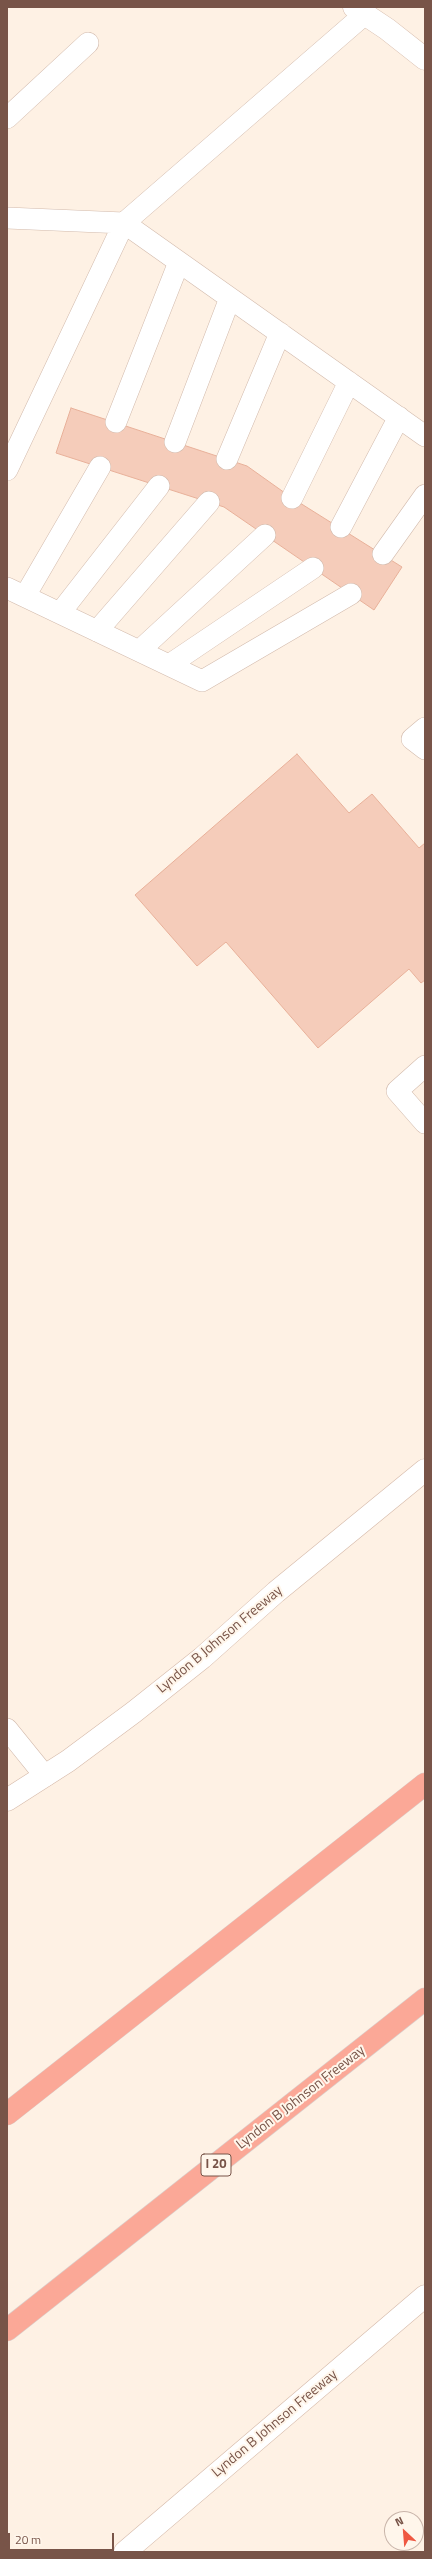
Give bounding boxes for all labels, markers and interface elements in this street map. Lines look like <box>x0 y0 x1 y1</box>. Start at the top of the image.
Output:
street label: Lyndon B Johnson Freeway <box>154 1583 286 1697</box>
street label: Lyndon B Johnson Freeway <box>233 2043 369 2153</box>
road number: I 20 <box>201 2154 231 2176</box>
street label: Lyndon B Johnson Freeway <box>209 2367 341 2481</box>
north arrow <box>384 2511 424 2551</box>
text: N <box>392 2512 406 2530</box>
scale bar <box>10 2525 116 2551</box>
text: 20 m <box>15 2530 41 2549</box>

